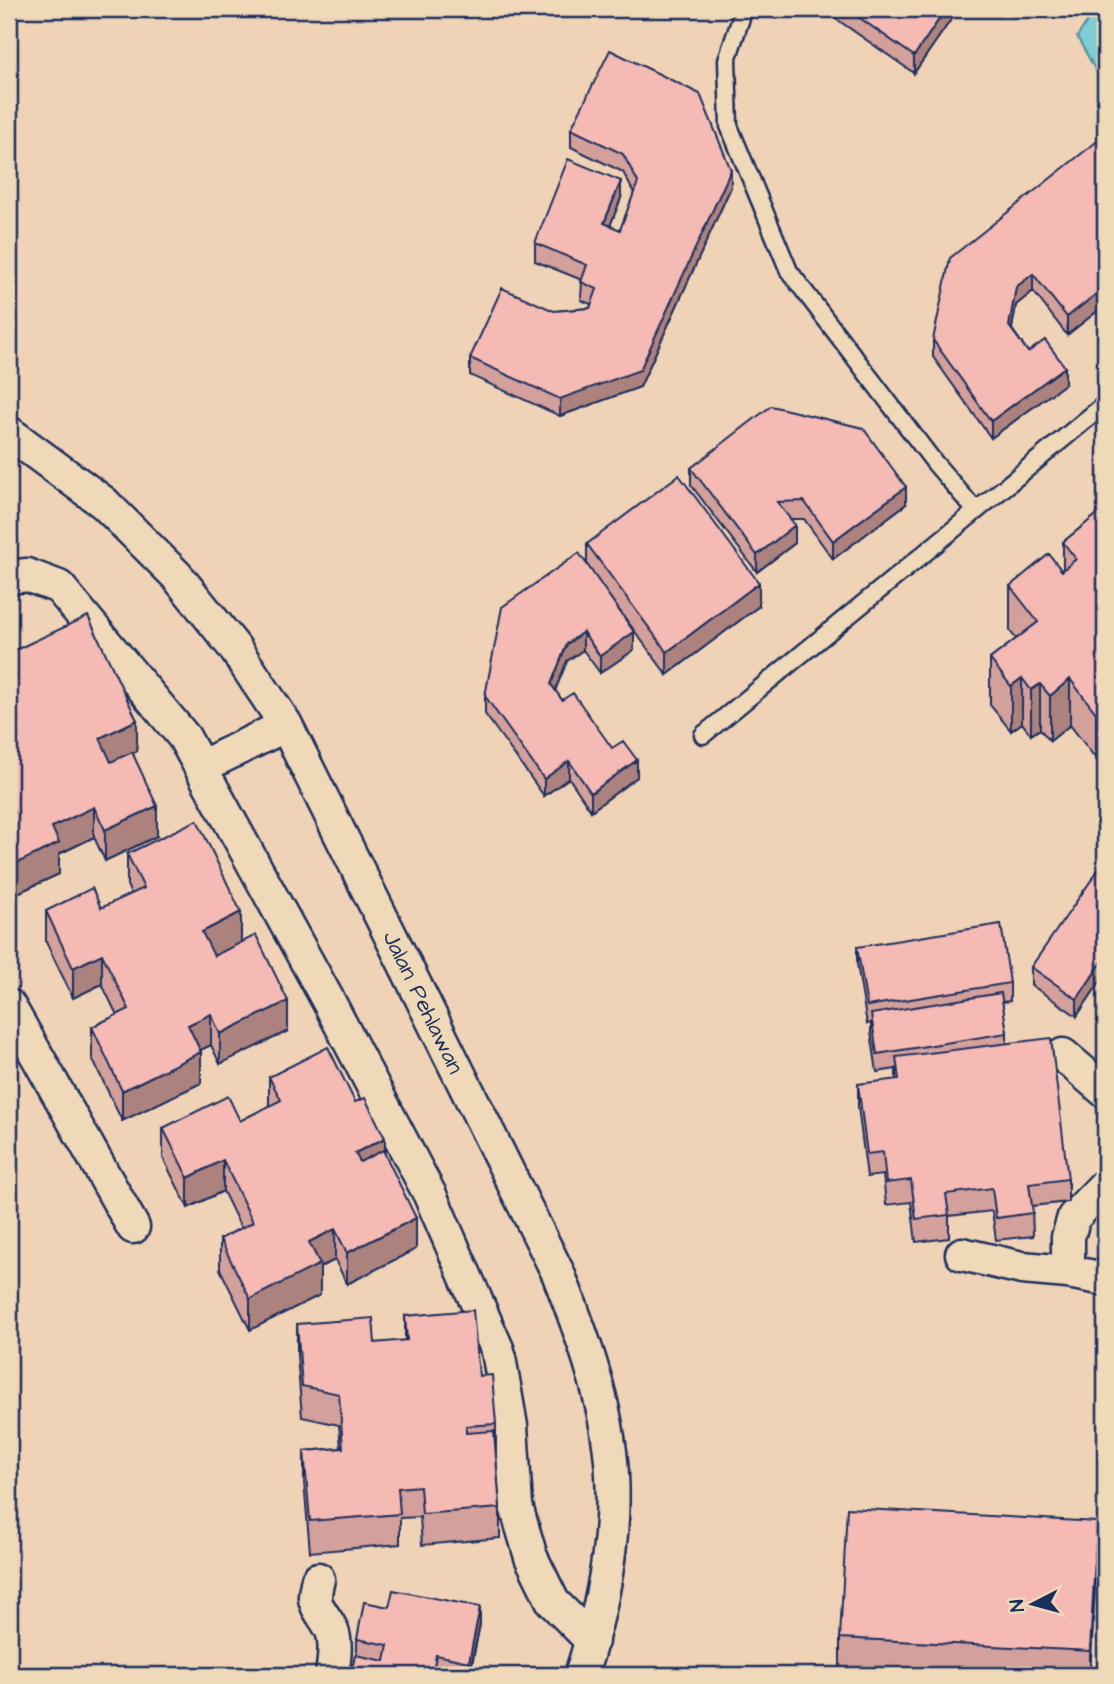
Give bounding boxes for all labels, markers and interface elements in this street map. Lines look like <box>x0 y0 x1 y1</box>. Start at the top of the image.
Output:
street label: Jalan Pehlawan <box>375 926 472 1079</box>
north arrow <box>998 1568 1068 1638</box>
text: N <box>1004 1598 1032 1613</box>

